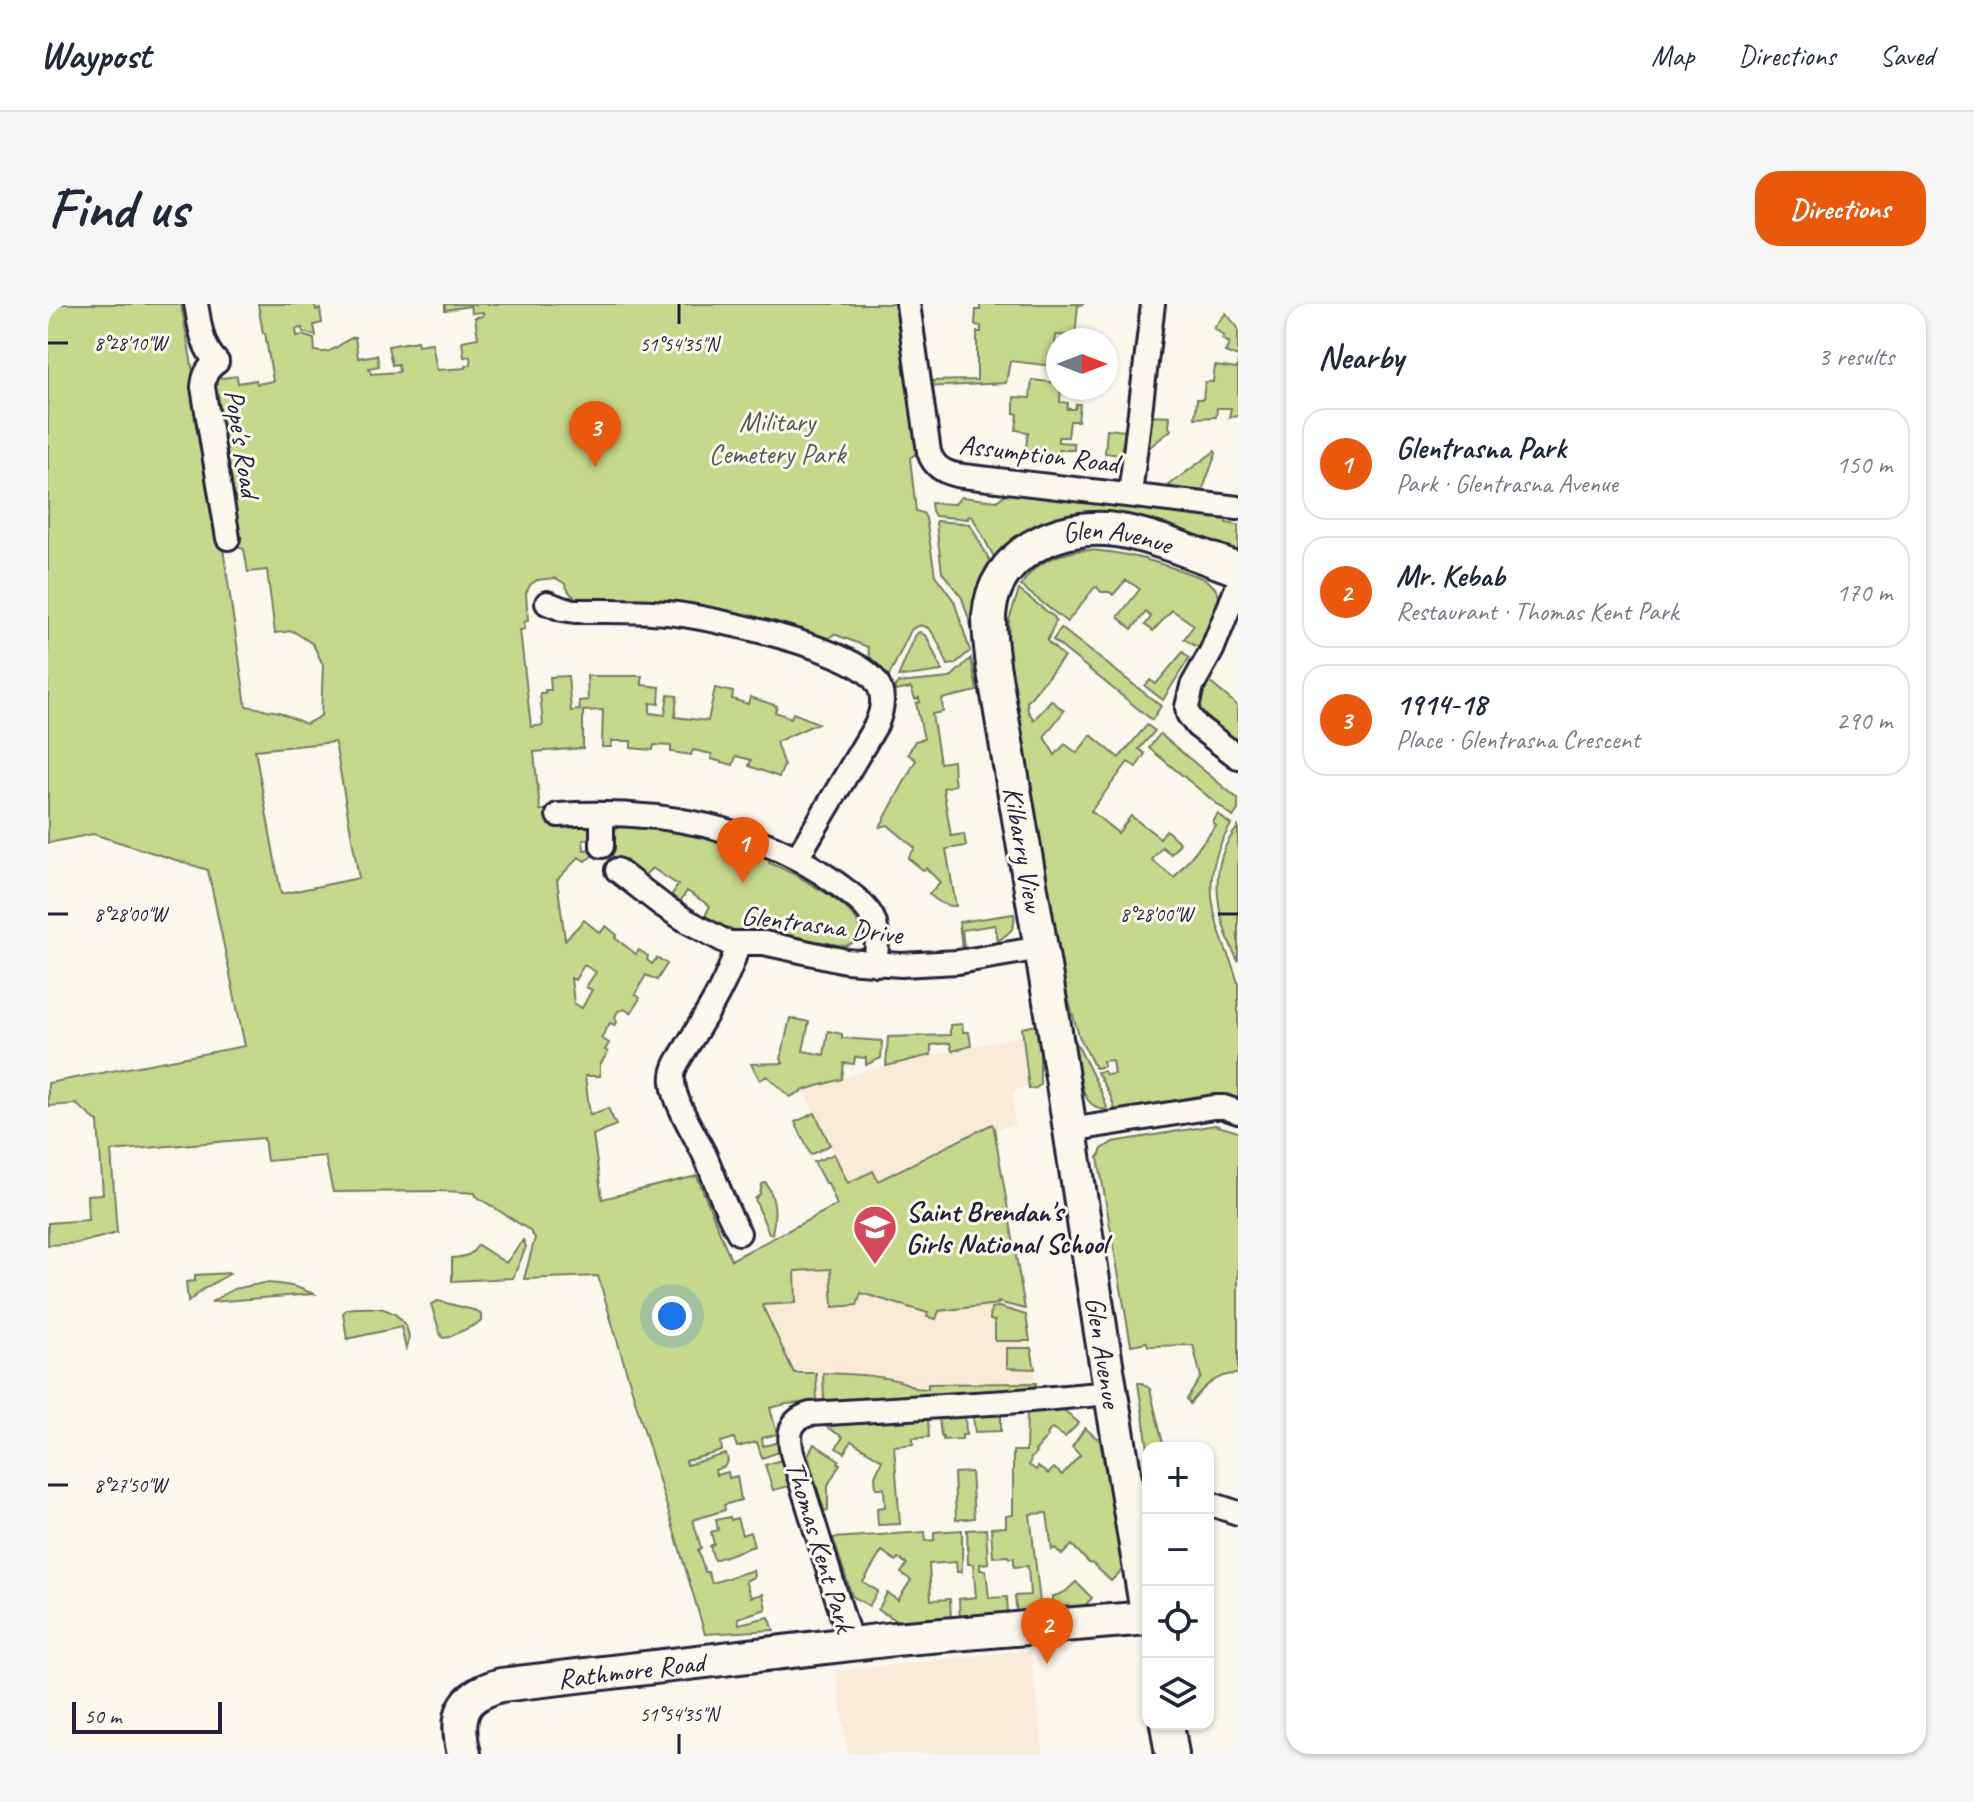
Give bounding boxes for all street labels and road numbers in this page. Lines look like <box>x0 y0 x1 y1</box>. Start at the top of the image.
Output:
street label: Pope's Road <box>217 387 269 503</box>
street label: Assumption Road <box>957 426 1125 481</box>
street label: Glen Avenue <box>1058 512 1179 562</box>
street label: Kilbarry View <box>995 784 1052 917</box>
street label: Glentrasna Drive <box>740 897 906 952</box>
street label: Glen Avenue <box>1077 1294 1130 1412</box>
street label: Thomas Kent Park <box>778 1457 864 1638</box>
street label: Rathmore Road <box>556 1644 710 1696</box>

